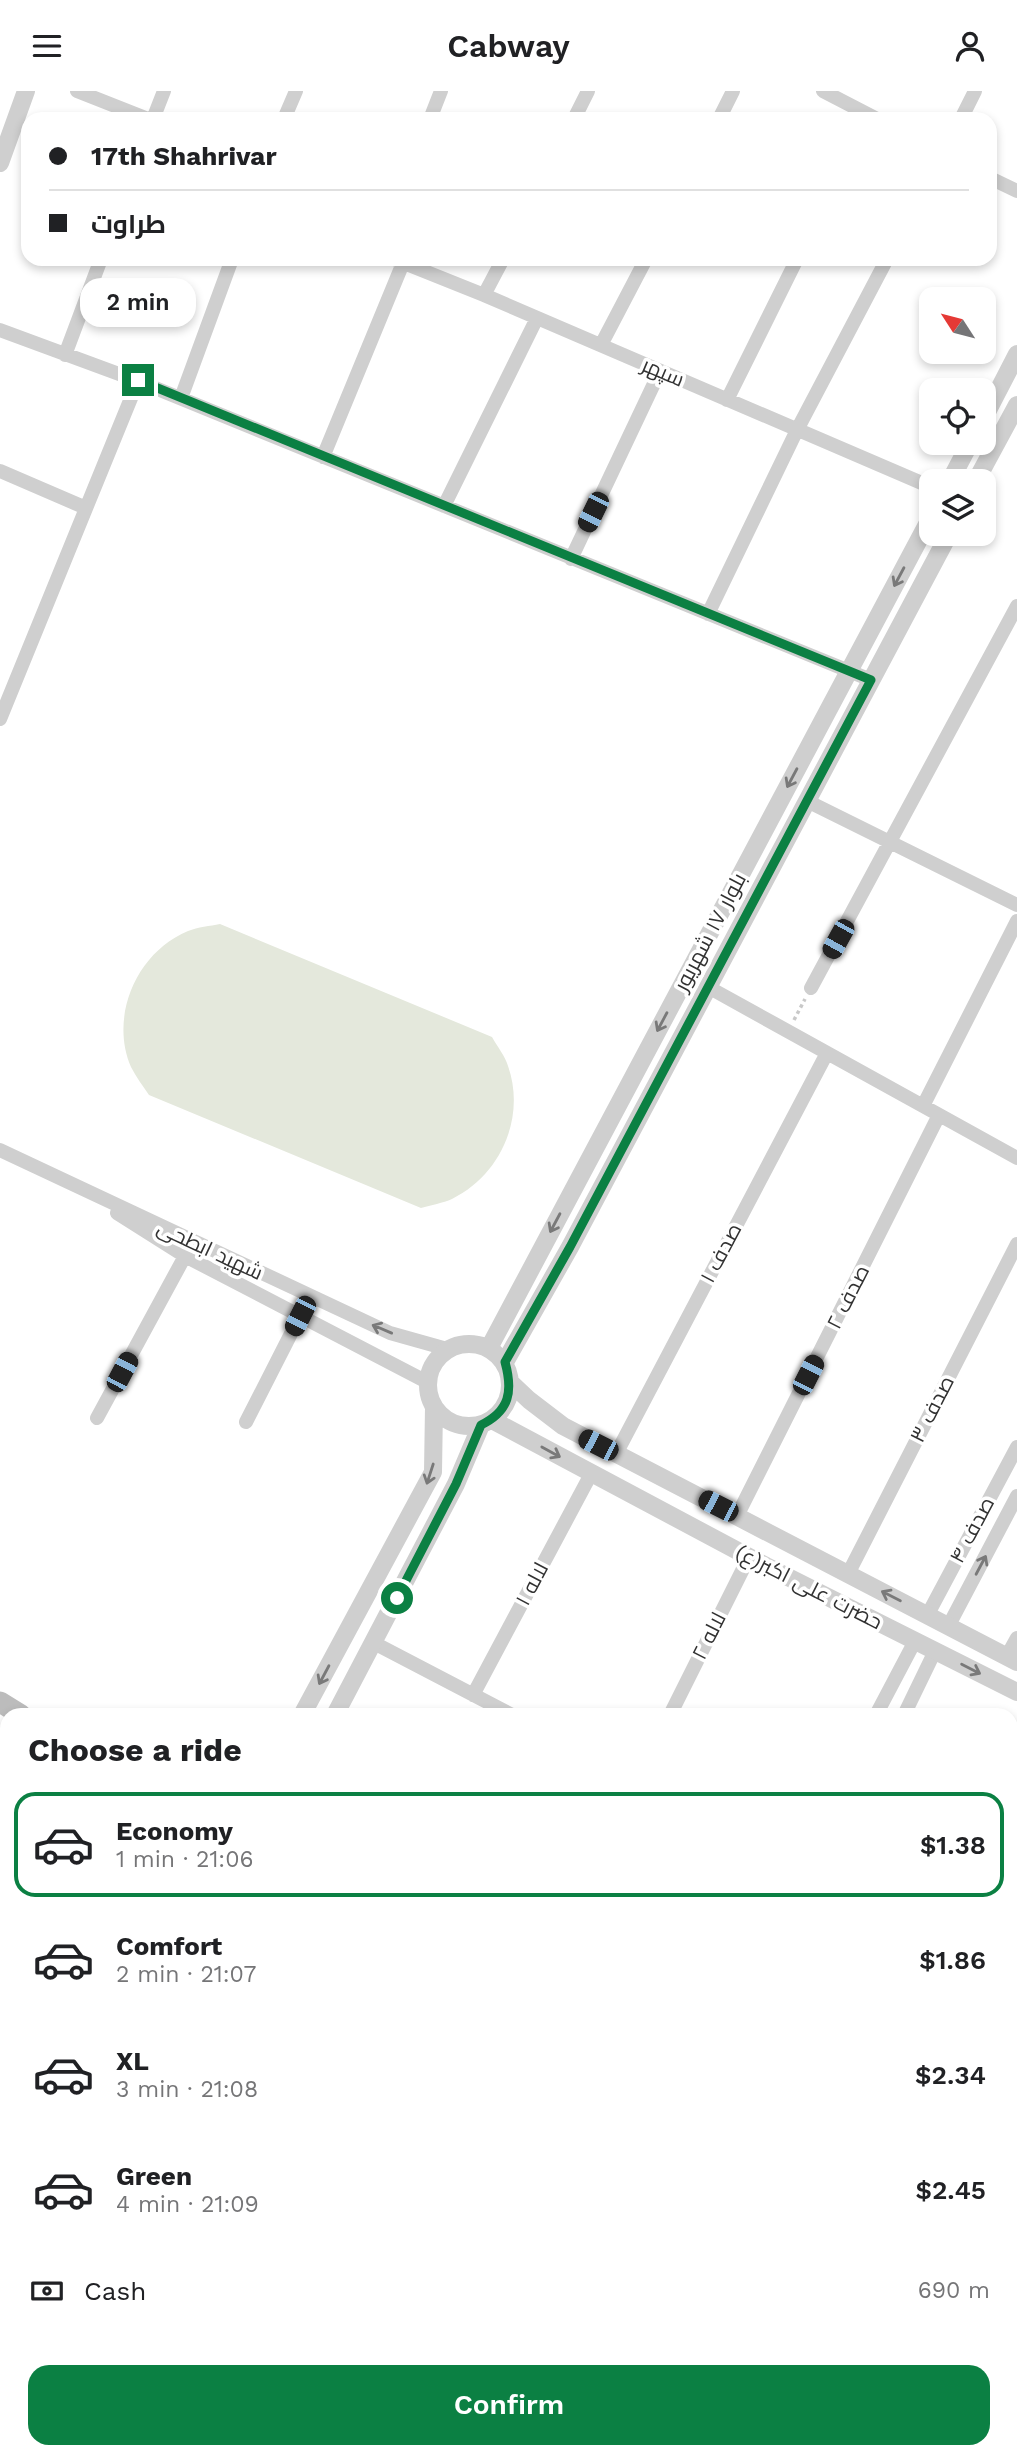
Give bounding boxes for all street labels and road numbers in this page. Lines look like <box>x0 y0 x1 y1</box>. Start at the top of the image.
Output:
street label: سپهر <box>637 351 688 393</box>
street label: بلوار ۱۷ شهریور <box>668 868 752 996</box>
street label: شهید ابطحی <box>153 1214 267 1286</box>
street label: صدف ۱ <box>695 1219 747 1287</box>
street label: صدف ۲ <box>821 1261 874 1333</box>
street label: صدف ۳ <box>904 1371 959 1446</box>
street label: صدف ۴ <box>944 1492 999 1567</box>
street label: حضرت علی اکبر(ع) <box>731 1539 887 1636</box>
street label: لاله ۱ <box>510 1558 553 1610</box>
street label: لاله ۲ <box>686 1608 731 1664</box>

